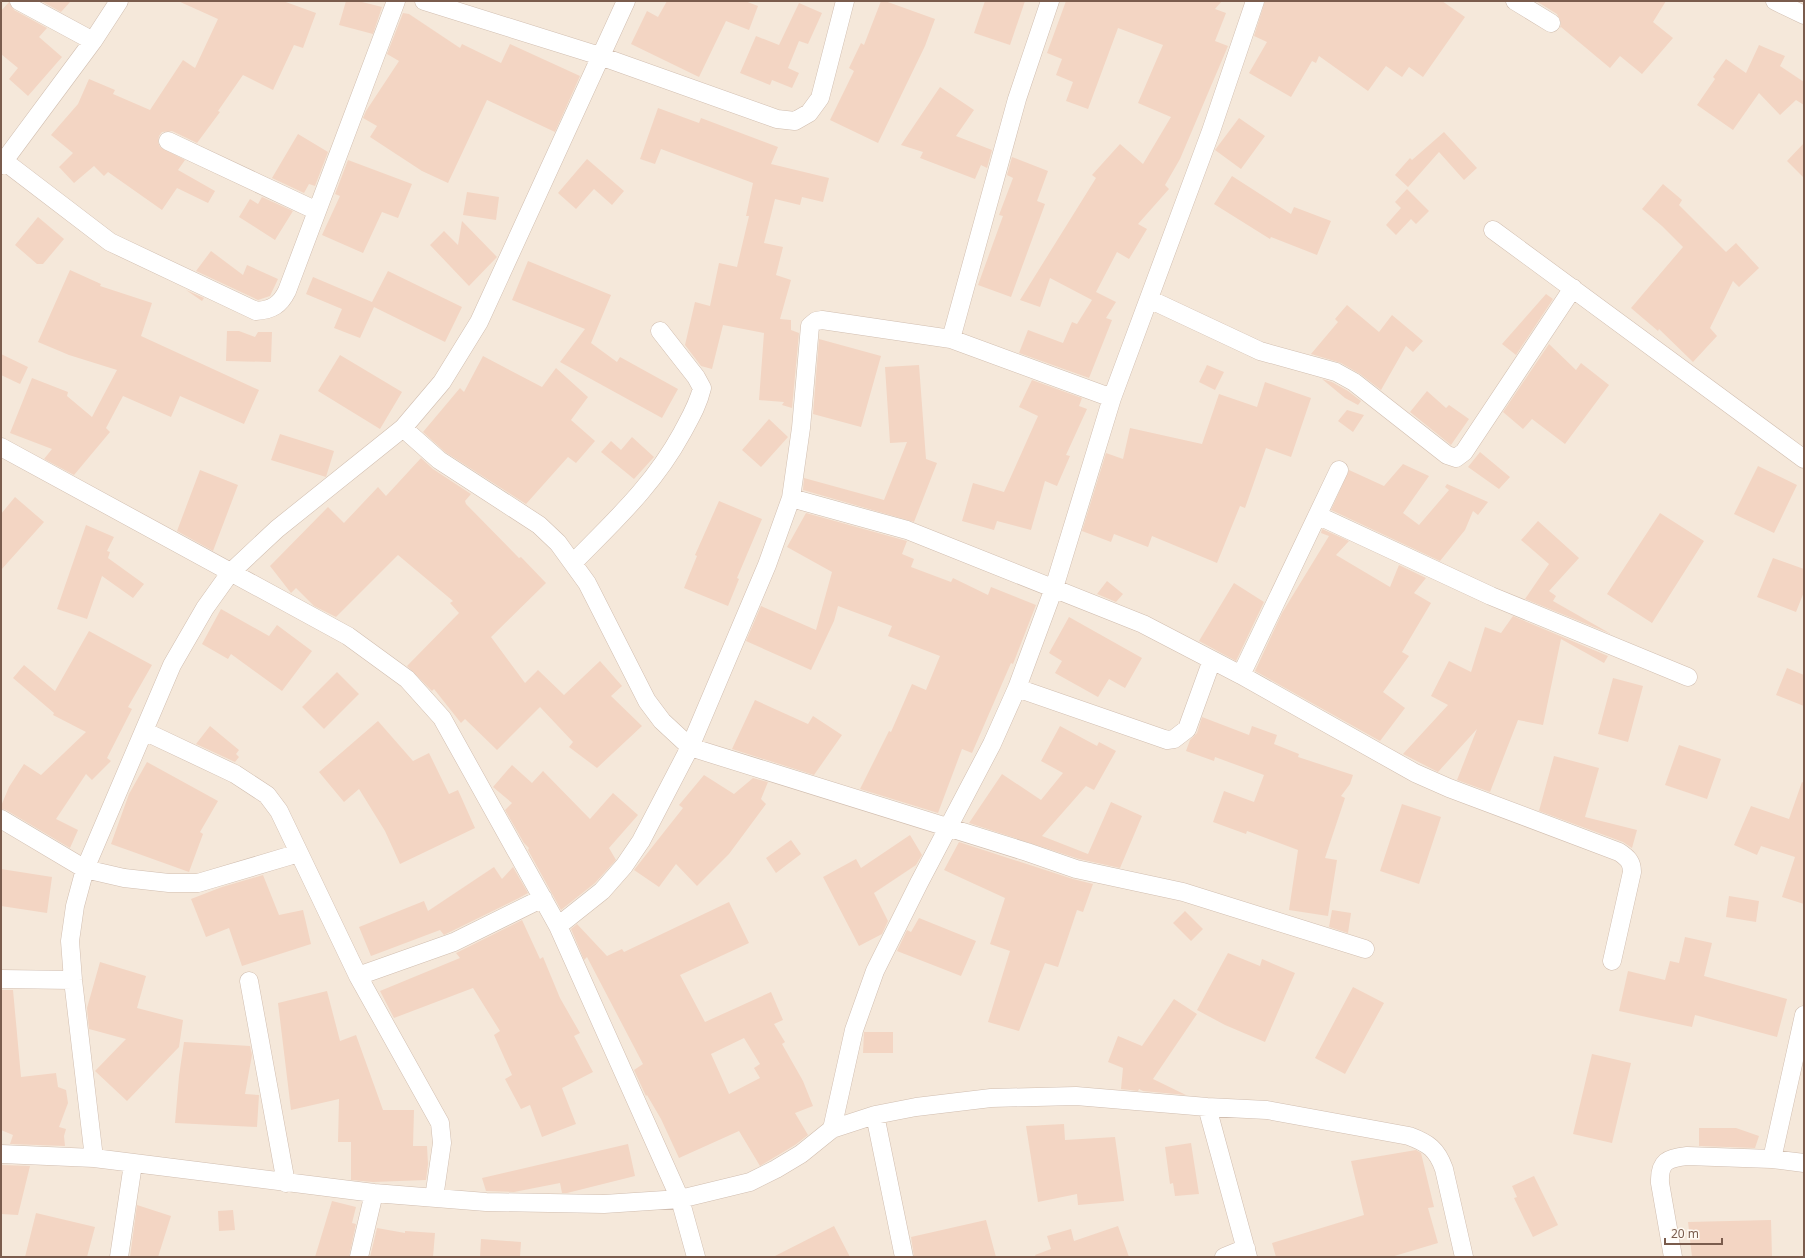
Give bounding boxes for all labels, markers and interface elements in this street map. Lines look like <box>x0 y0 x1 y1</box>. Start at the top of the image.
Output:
scale bar <box>1665 1220 1722 1246</box>
text: 20 m <box>1671 1225 1699 1242</box>

